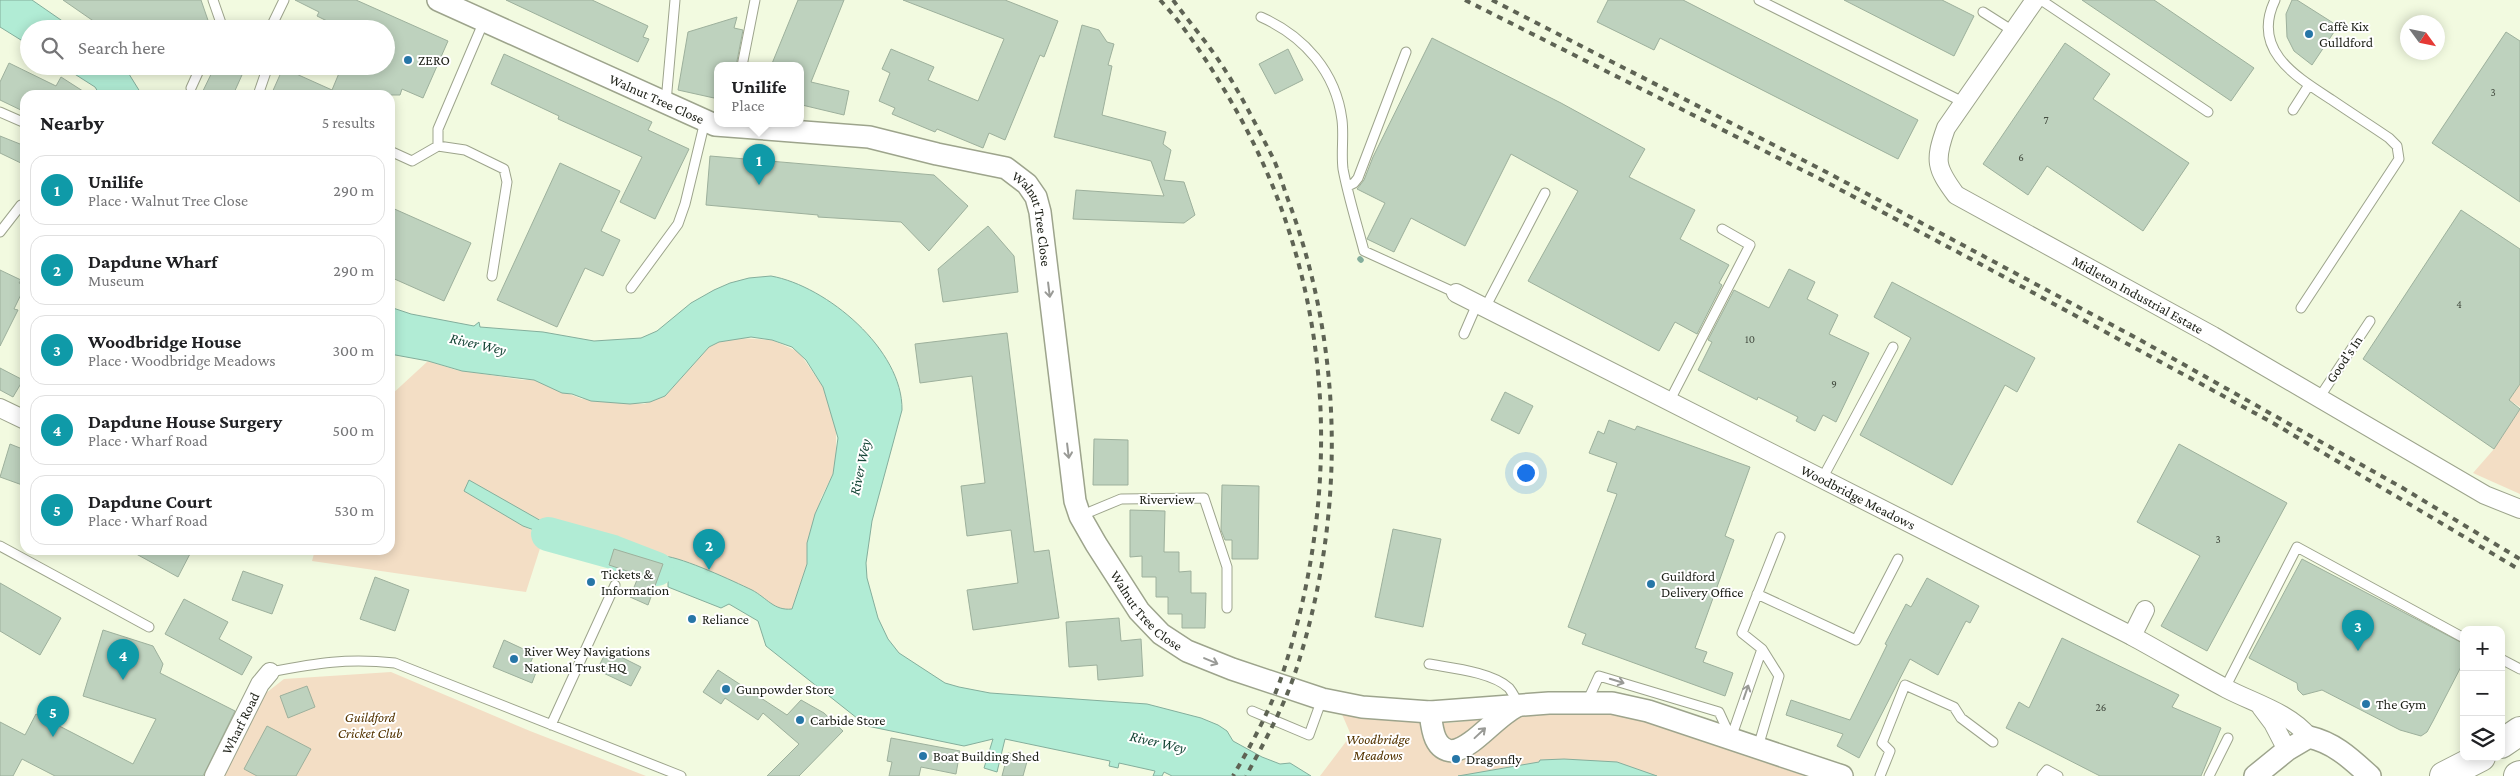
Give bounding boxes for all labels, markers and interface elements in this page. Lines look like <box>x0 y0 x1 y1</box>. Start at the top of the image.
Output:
north arrow <box>2400 15 2445 60</box>
place label: Caffè Kix Gulldford <box>2319 18 2374 50</box>
search box <box>20 20 395 75</box>
marker: Caffè Kix Gulldford <box>2303 28 2315 40</box>
icon: search <box>38 34 66 62</box>
text: Search here <box>78 37 165 58</box>
place label: ZERO <box>418 52 450 68</box>
marker: ZERO <box>402 54 414 66</box>
popup <box>714 62 804 127</box>
street label: Walnut Tree Close <box>607 70 707 127</box>
text: Unilife <box>731 76 787 97</box>
house number: 3 <box>2490 86 2496 98</box>
text: Place <box>731 97 765 114</box>
text: Nearby <box>40 111 104 135</box>
text: 5 results <box>322 114 375 131</box>
house number: 7 <box>2043 114 2049 126</box>
pin: 1 <box>743 144 775 185</box>
house number: 6 <box>2018 151 2024 163</box>
street label: Walnut Tree Close <box>1009 168 1055 267</box>
text: Unilife <box>88 171 143 192</box>
text: 1 <box>54 182 60 199</box>
text: 290 m <box>333 182 374 199</box>
text: Place · Walnut Tree Close <box>88 192 248 209</box>
text: Dapdune Wharf <box>88 251 217 272</box>
street label: Midleton Industrial Estate <box>2069 252 2206 337</box>
text: 2 <box>53 262 61 279</box>
text: 290 m <box>333 262 374 279</box>
text: Museum <box>88 272 144 289</box>
one-way arrow <box>1044 281 1054 297</box>
house number: 4 <box>2456 298 2462 310</box>
water label: River Wey <box>448 330 508 359</box>
text: Woodbridge House <box>88 331 241 352</box>
street label: Good's In <box>2322 332 2366 386</box>
house number: 10 <box>1745 333 1755 345</box>
text: 3 <box>53 342 61 359</box>
text: 300 m <box>332 342 374 359</box>
text: Place · Woodbridge Meadows <box>88 352 276 369</box>
house number: 9 <box>1831 378 1837 390</box>
text: Dapdune House Surgery <box>88 411 282 432</box>
text: 4 <box>53 422 61 439</box>
text: 500 m <box>333 422 374 439</box>
text: Place · Wharf Road <box>88 432 208 449</box>
water label: River Wey <box>846 437 875 497</box>
one-way arrow <box>1064 443 1074 459</box>
your location <box>1513 460 1539 486</box>
street label: Woodbridge Meadows <box>1798 461 1918 533</box>
text: Dapdune Court <box>88 491 212 512</box>
street label: Riverview <box>1139 491 1195 507</box>
text: 5 <box>53 502 61 519</box>
text: 530 m <box>334 502 374 519</box>
text: Place · Wharf Road <box>88 512 208 529</box>
pin: 2 <box>693 529 725 570</box>
house number: 3 <box>2215 533 2221 545</box>
place label: Tickets & Information <box>601 566 670 598</box>
street label: Walnut Tree Close <box>1107 567 1185 654</box>
place label: Guildford Delivery Office <box>1661 568 1743 600</box>
marker: Tickets & Information <box>585 576 597 588</box>
marker: Guildford Delivery Office <box>1645 578 1657 590</box>
pin: 3 <box>2342 610 2374 651</box>
place label: Reliance <box>702 611 749 627</box>
marker: Reliance <box>686 613 698 625</box>
map controls <box>2460 626 2505 761</box>
button: + <box>2460 626 2505 671</box>
pin: 4 <box>107 639 139 680</box>
place label: River Wey Navigations National Trust HQ <box>524 643 650 675</box>
marker: River Wey Navigations National Trust HQ <box>508 653 520 665</box>
one-way arrow <box>1203 657 1218 667</box>
button: − <box>2460 671 2505 716</box>
one-way arrow <box>1609 677 1625 687</box>
place label: Gunpowder Store <box>736 681 834 697</box>
marker: Gunpowder Store <box>720 683 732 695</box>
one-way arrow <box>1742 685 1751 700</box>
street label: Wharf Road <box>218 689 263 757</box>
pin: 5 <box>37 696 69 737</box>
place label: The Gym <box>2376 696 2426 712</box>
marker: The Gym <box>2360 698 2372 710</box>
house number: 26 <box>2096 701 2106 713</box>
park label: Guildford Cricket Club <box>338 709 402 741</box>
place label: Carbide Store <box>810 712 885 728</box>
marker: Carbide Store <box>794 714 806 726</box>
button: layers <box>2460 716 2505 761</box>
one-way arrow <box>1474 727 1486 739</box>
water label: River Wey <box>1128 728 1188 757</box>
park label: Woodbridge Meadows <box>1346 731 1411 763</box>
place label: Boat Building Shed <box>933 748 1040 764</box>
marker: Boat Building Shed <box>917 750 929 762</box>
place label: Dragonfly <box>1466 751 1522 767</box>
marker: Dragonfly <box>1450 753 1462 765</box>

